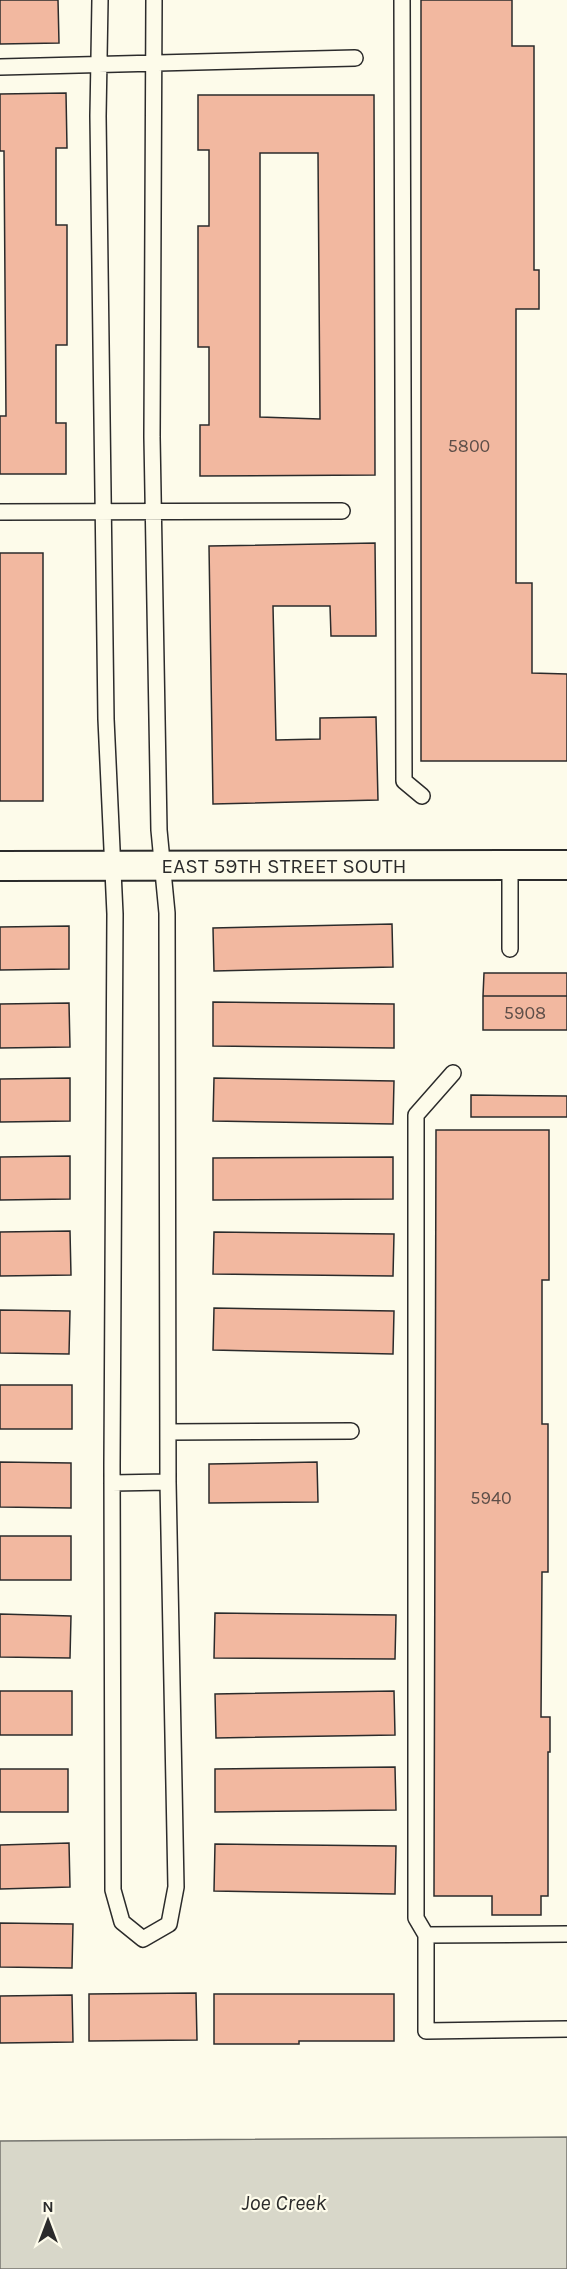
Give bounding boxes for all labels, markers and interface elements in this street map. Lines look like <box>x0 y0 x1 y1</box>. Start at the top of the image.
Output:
house number: 5800 <box>448 435 490 457</box>
street label: EAST 59TH STREET SOUTH <box>161 854 407 878</box>
house number: 5908 <box>504 1002 546 1024</box>
house number: 5940 <box>470 1487 512 1509</box>
water label: Joe Creek <box>242 2190 327 2216</box>
north arrow <box>18 2191 78 2251</box>
text: N <box>42 2197 54 2216</box>

